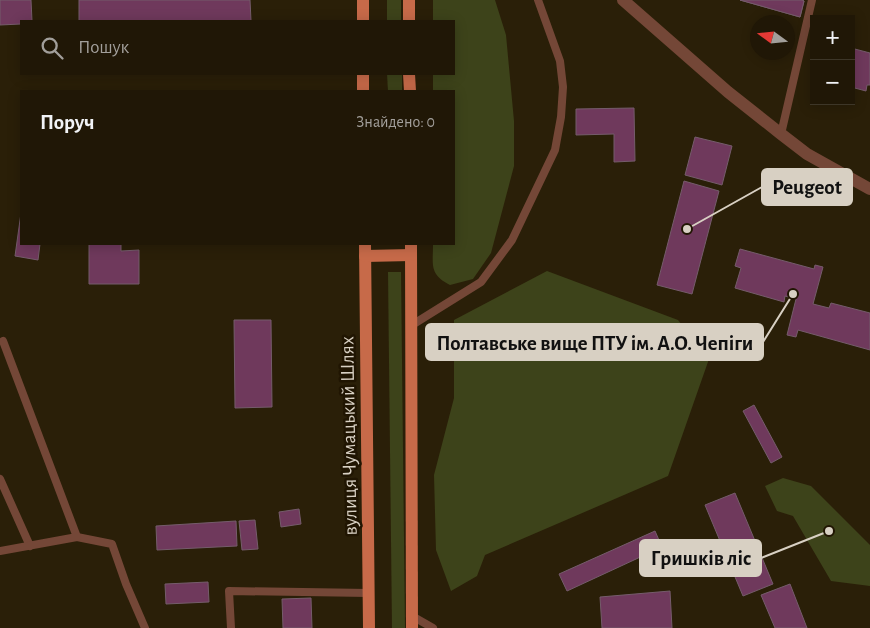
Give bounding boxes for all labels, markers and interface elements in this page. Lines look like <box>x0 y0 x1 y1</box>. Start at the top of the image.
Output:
north arrow <box>750 15 795 60</box>
map controls <box>810 15 855 105</box>
button: + <box>810 15 855 60</box>
search box <box>20 20 455 75</box>
icon: search <box>38 34 66 62</box>
text: Пошук <box>78 38 129 57</box>
button: − <box>810 60 855 105</box>
text: Поруч <box>40 112 94 133</box>
text: Знайдено: 0 <box>356 114 435 130</box>
callout: Peugeot <box>762 169 852 205</box>
text: Peugeot <box>772 177 842 198</box>
callout: Полтавське вище ПТУ ім. А.О. Чепіги <box>426 324 763 360</box>
text: Полтавське вище ПТУ ім. А.О. Чепіги <box>437 333 753 354</box>
street label: вулиця Чумацький Шлях <box>337 336 361 536</box>
callout: Гришків ліс <box>640 540 761 576</box>
text: Гришків ліс <box>651 548 751 569</box>

